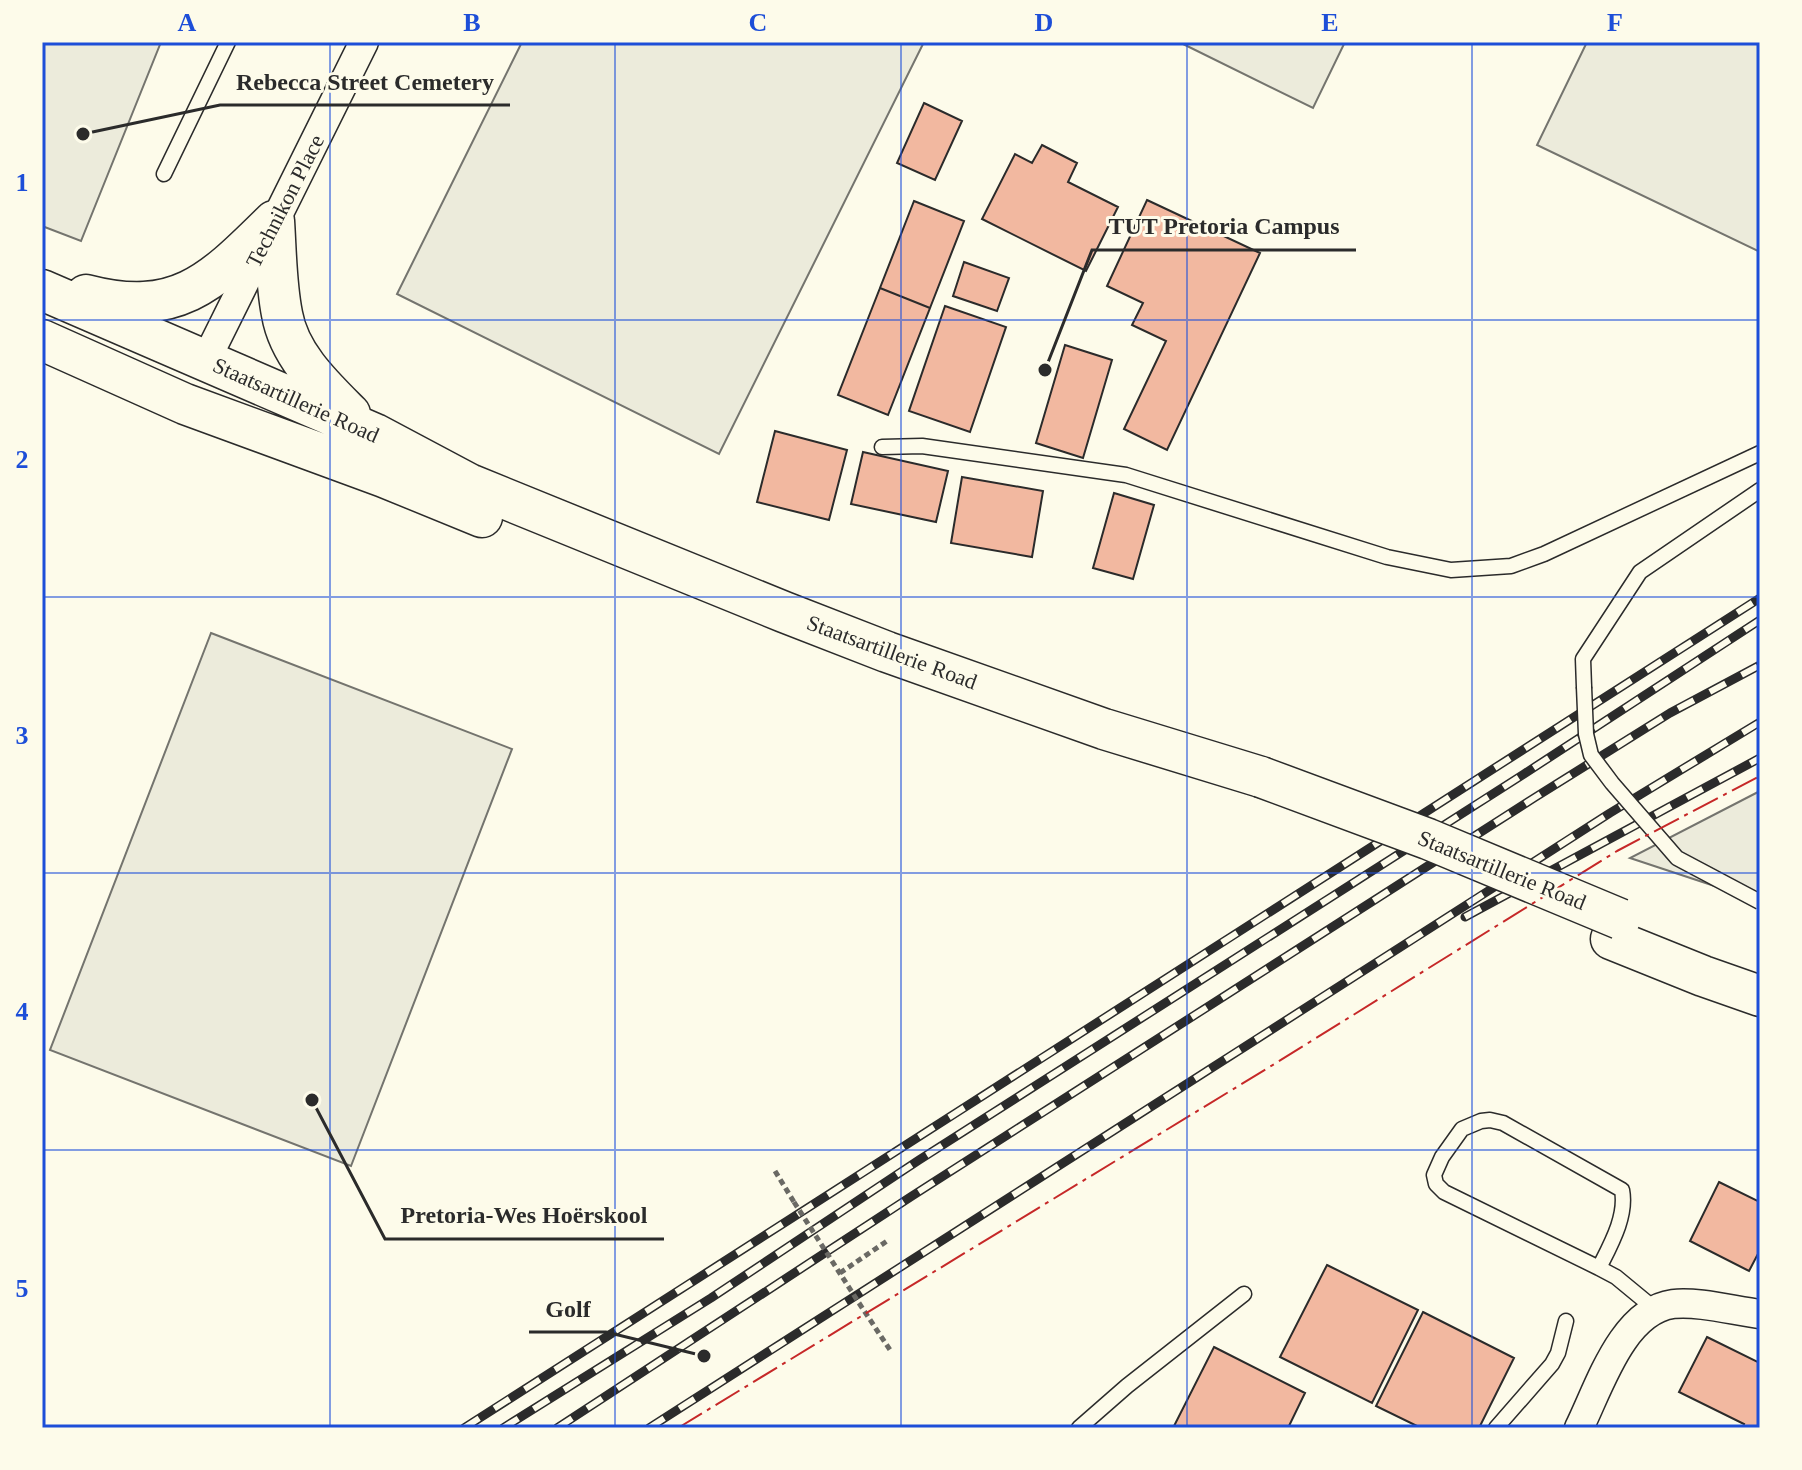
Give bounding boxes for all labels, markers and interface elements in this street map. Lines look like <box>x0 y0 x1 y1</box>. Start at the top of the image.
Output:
text: A <box>178 8 197 37</box>
text: B <box>463 8 481 37</box>
text: C <box>749 8 767 37</box>
text: D <box>1035 8 1053 37</box>
text: E <box>1321 8 1339 37</box>
text: F <box>1607 8 1623 37</box>
callout: Rebecca Street Cemetery <box>220 57 510 105</box>
text: Rebecca Street Cemetery <box>236 69 494 95</box>
street label: Technikon Place <box>241 130 329 272</box>
text: 1 <box>16 168 29 197</box>
callout: TUT Pretoria Campus <box>1092 202 1356 250</box>
text: TUT Pretoria Campus <box>1108 213 1340 239</box>
street label: Staatsartillerie Road <box>209 352 383 448</box>
text: 2 <box>16 445 29 474</box>
street label: Staatsartillerie Road <box>804 610 980 694</box>
text: 3 <box>16 721 29 750</box>
street label: Staatsartillerie Road <box>1414 825 1590 915</box>
text: 4 <box>16 997 29 1026</box>
callout: Pretoria-Wes Hoërskool <box>385 1191 664 1239</box>
text: Pretoria-Wes Hoërskool <box>401 1202 648 1228</box>
text: 5 <box>16 1274 29 1303</box>
callout: Golf <box>529 1284 606 1332</box>
text: Golf <box>545 1296 592 1322</box>

